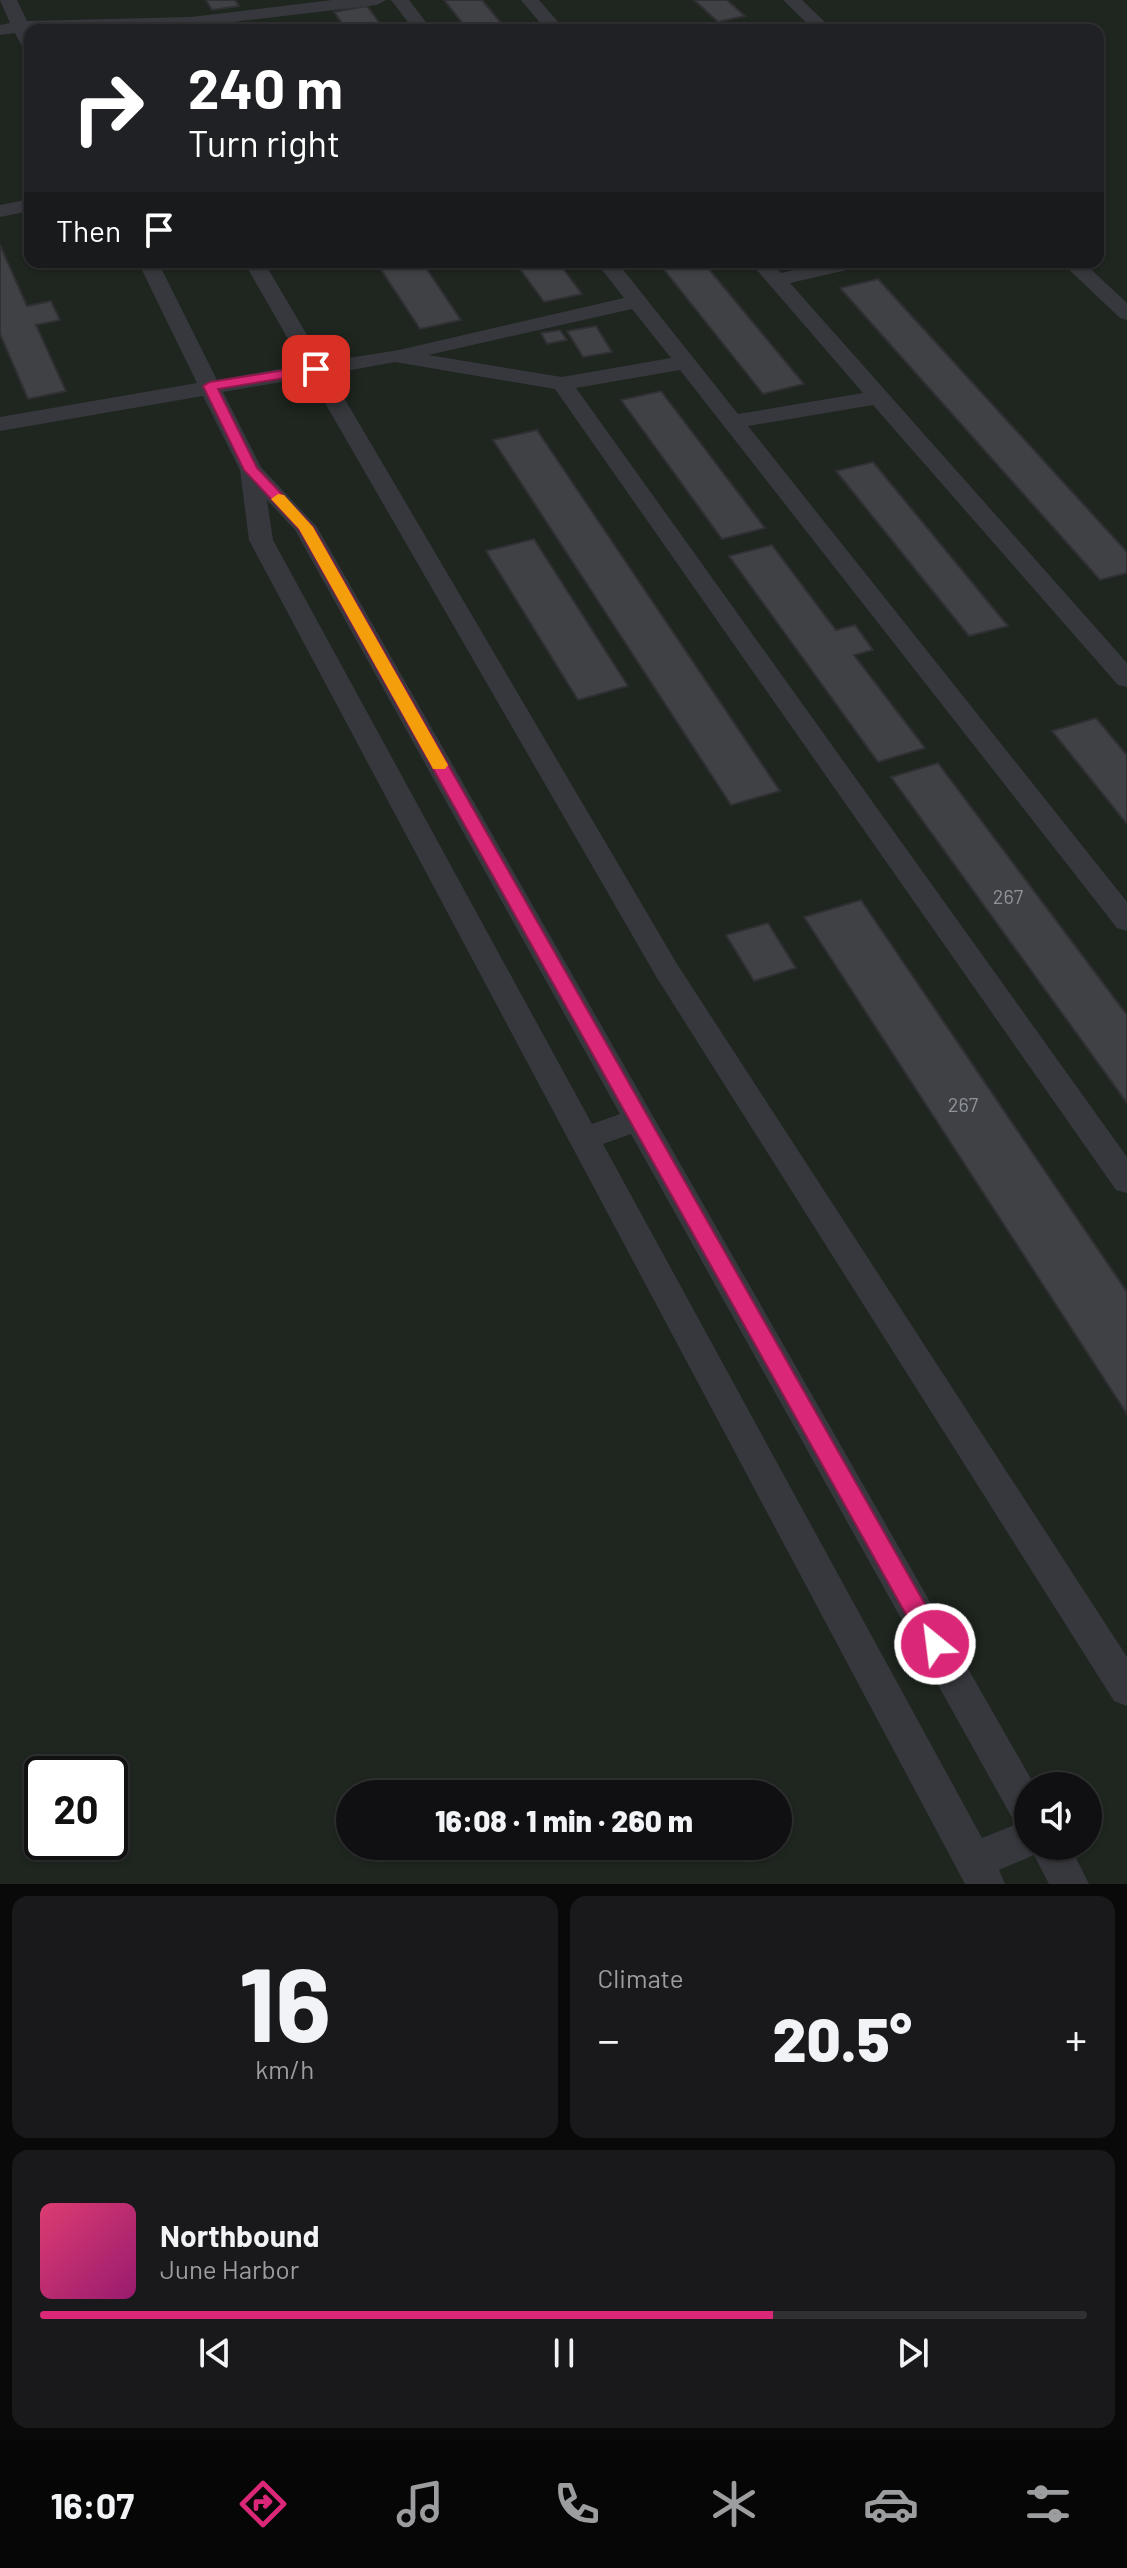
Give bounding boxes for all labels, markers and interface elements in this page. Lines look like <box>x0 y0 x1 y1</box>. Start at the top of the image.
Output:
text: 240 m <box>188 53 343 120</box>
icon: right <box>56 56 160 160</box>
text: Turn right <box>188 121 340 164</box>
icon: arrive <box>137 208 181 252</box>
text: Then <box>56 212 121 248</box>
pin <box>282 335 350 403</box>
icon: arrive <box>294 347 338 391</box>
house number: 267 <box>993 884 1024 908</box>
house number: 267 <box>948 1092 979 1116</box>
position arrow <box>893 1602 977 1686</box>
speed limit sign: 20 <box>24 1756 128 1860</box>
map controls <box>1014 1772 1102 1860</box>
button: sound <box>1014 1772 1102 1860</box>
text: 16:08 · 1 min · 260 m <box>435 1802 693 1838</box>
text: 16 <box>238 1938 331 2063</box>
text: Climate <box>598 1962 684 1993</box>
text: 20.5° <box>772 2002 912 2074</box>
text: − <box>598 2012 620 2065</box>
text: + <box>1065 2012 1087 2065</box>
text: km/h <box>255 2053 314 2084</box>
text: Northbound <box>160 2217 319 2253</box>
text: June Harbor <box>160 2253 299 2284</box>
icon: previous <box>193 2331 237 2375</box>
icon: pause <box>542 2331 586 2375</box>
icon: next <box>891 2331 935 2375</box>
icon: directions <box>235 2476 291 2532</box>
icon: music <box>392 2476 448 2532</box>
icon: phone <box>549 2476 605 2532</box>
icon: climate <box>706 2476 762 2532</box>
icon: car <box>863 2476 919 2532</box>
icon: filters <box>1020 2476 1076 2532</box>
text: 16:07 <box>51 2483 134 2526</box>

